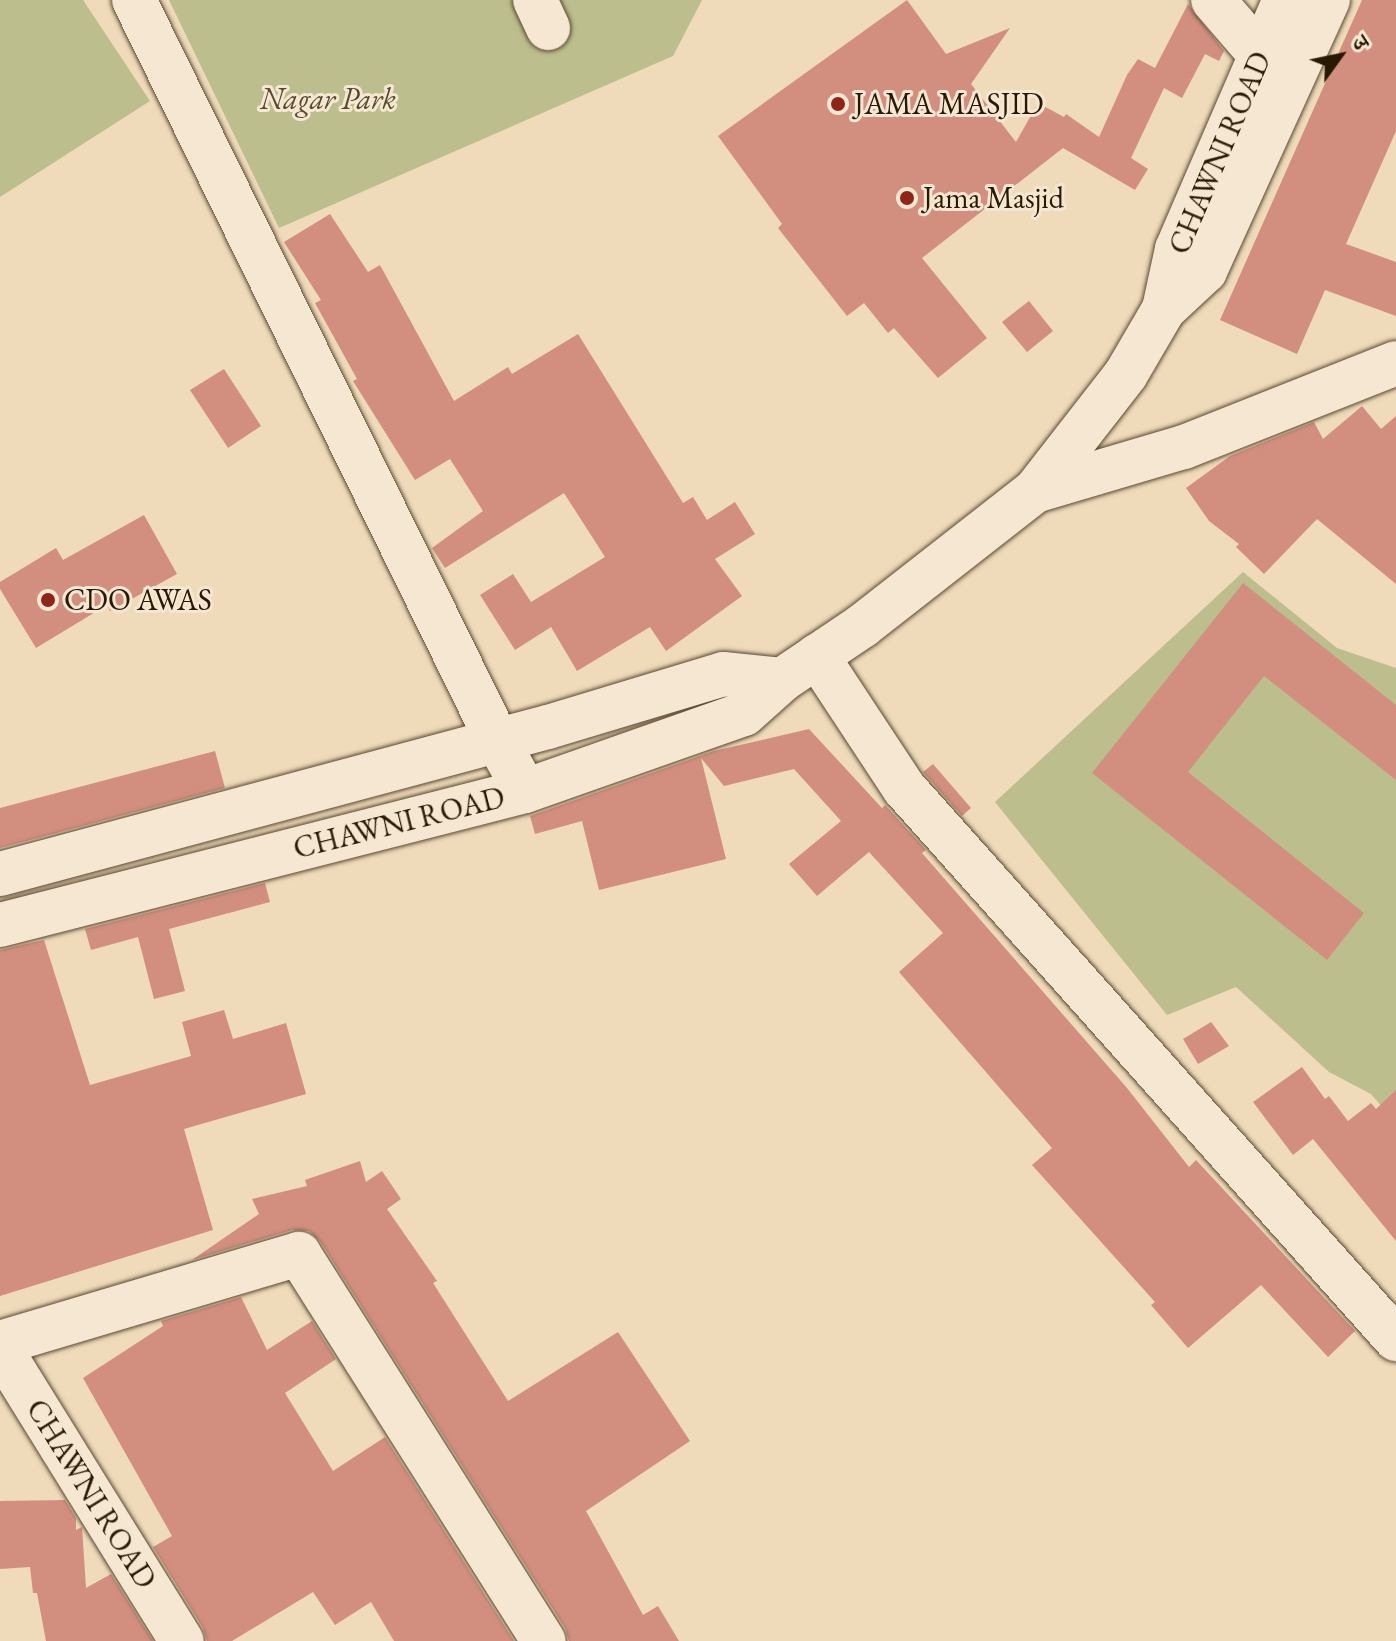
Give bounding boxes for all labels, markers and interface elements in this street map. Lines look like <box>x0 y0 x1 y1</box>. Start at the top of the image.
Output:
north arrow <box>1300 16 1380 96</box>
text: उ <box>1345 30 1376 55</box>
street label: CHAWNI ROAD <box>1161 46 1279 260</box>
park label: Nagar Park <box>260 81 396 117</box>
place label: JAMA MASJID <box>854 86 1044 122</box>
marker: JAMA MASJID <box>829 95 847 113</box>
place label: Jama Masjid <box>923 180 1064 216</box>
marker: Jama Masjid <box>898 189 916 207</box>
place label: CDO AWAS <box>64 582 212 618</box>
marker: CDO AWAS <box>39 591 57 609</box>
street label: CHAWNI ROAD <box>290 779 508 867</box>
street label: CHAWNI ROAD <box>18 1393 164 1595</box>

